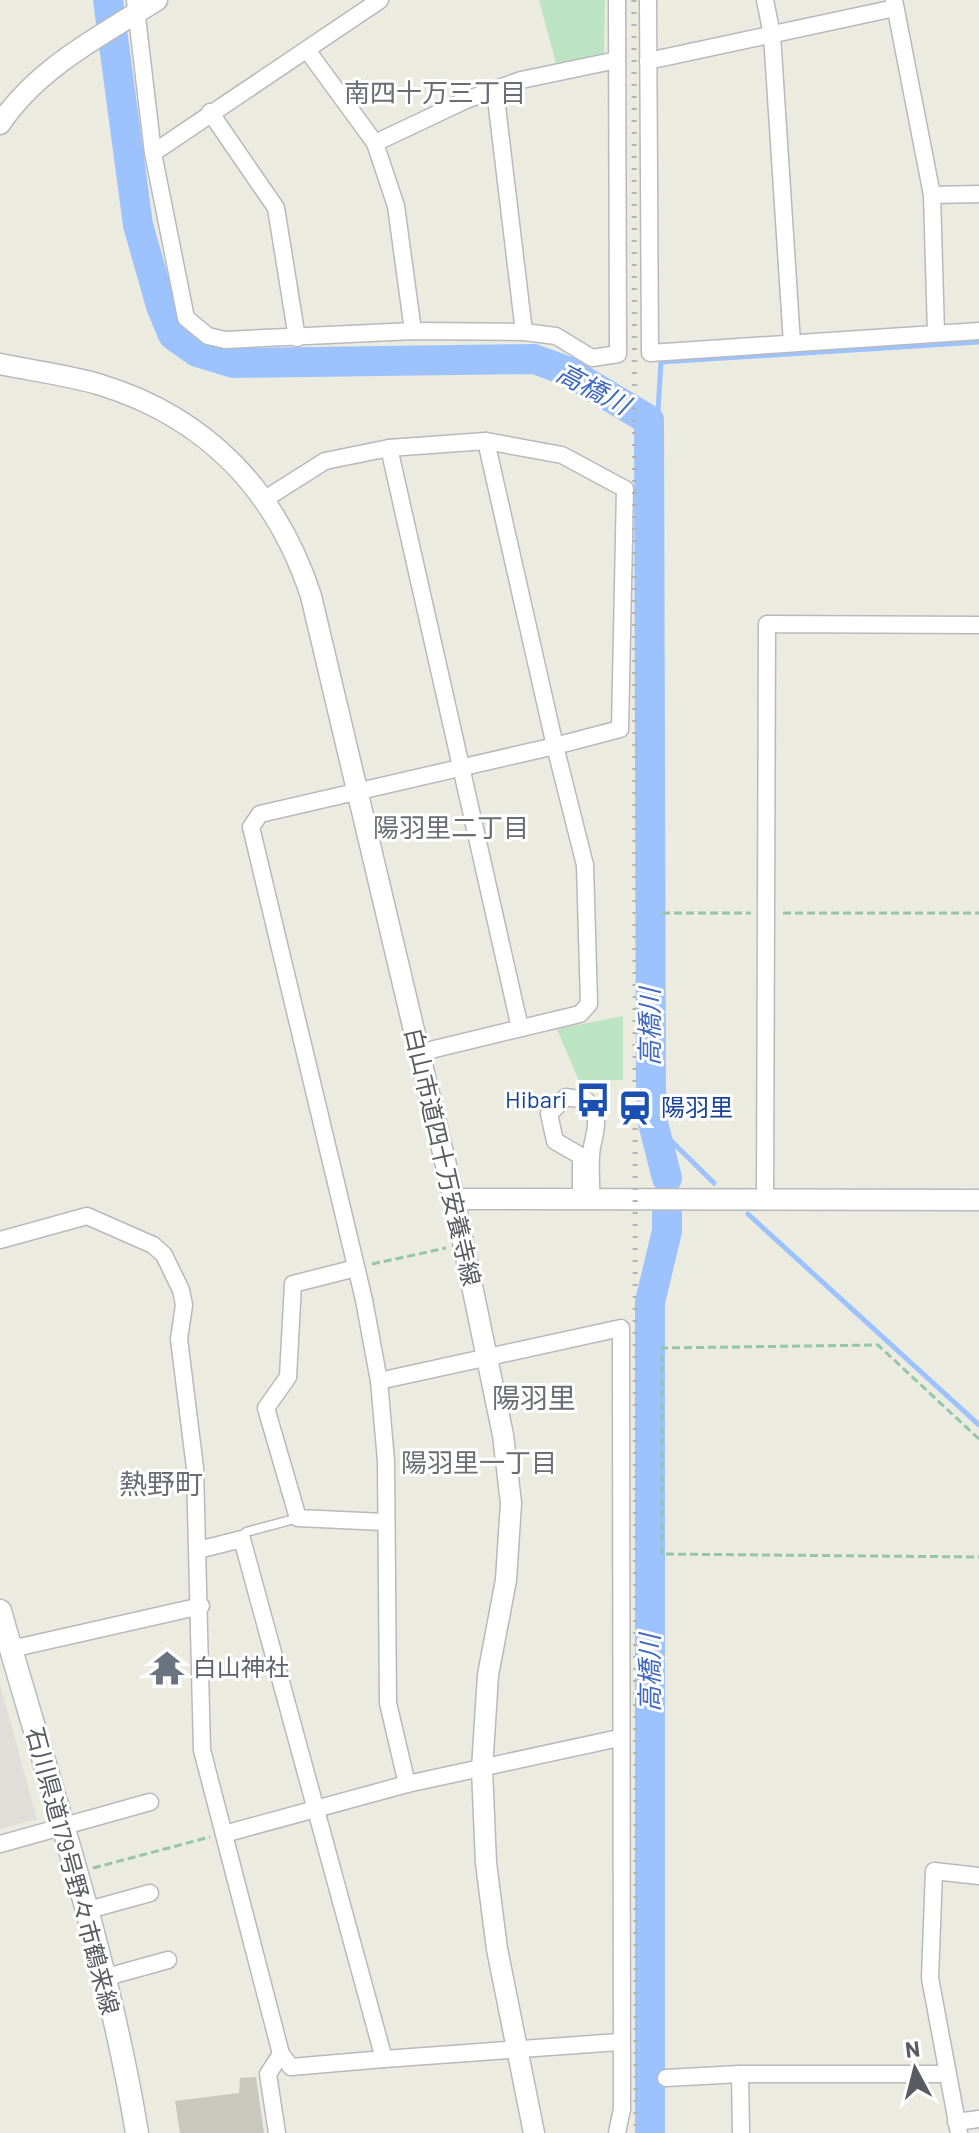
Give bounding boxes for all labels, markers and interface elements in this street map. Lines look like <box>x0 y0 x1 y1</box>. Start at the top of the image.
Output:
district label: 南四十万三丁目 <box>344 76 526 107</box>
water label: 高橋川 <box>552 356 638 421</box>
district label: 陽羽里二丁目 <box>373 811 529 842</box>
water label: 高橋川 <box>633 985 664 1066</box>
street label: 白山市道四十万安養寺線 <box>400 1025 487 1289</box>
bus stop icon: Hibari <box>574 1081 612 1119</box>
place label: Hibari <box>505 1084 567 1113</box>
station icon: 陽羽里 <box>616 1089 654 1127</box>
place label: 陽羽里 <box>661 1092 733 1121</box>
district label: 陽羽里 <box>492 1380 576 1414</box>
district label: 陽羽里一丁目 <box>401 1446 557 1477</box>
district label: 熱野町 <box>119 1466 203 1500</box>
water label: 高橋川 <box>633 1631 664 1712</box>
temple icon: 白山神社 <box>148 1649 186 1687</box>
place label: 白山神社 <box>193 1652 289 1681</box>
street label: 石川県道179号野々市鶴来線 <box>21 1724 126 2017</box>
north arrow <box>875 2029 955 2109</box>
text: N <box>904 2034 921 2062</box>

